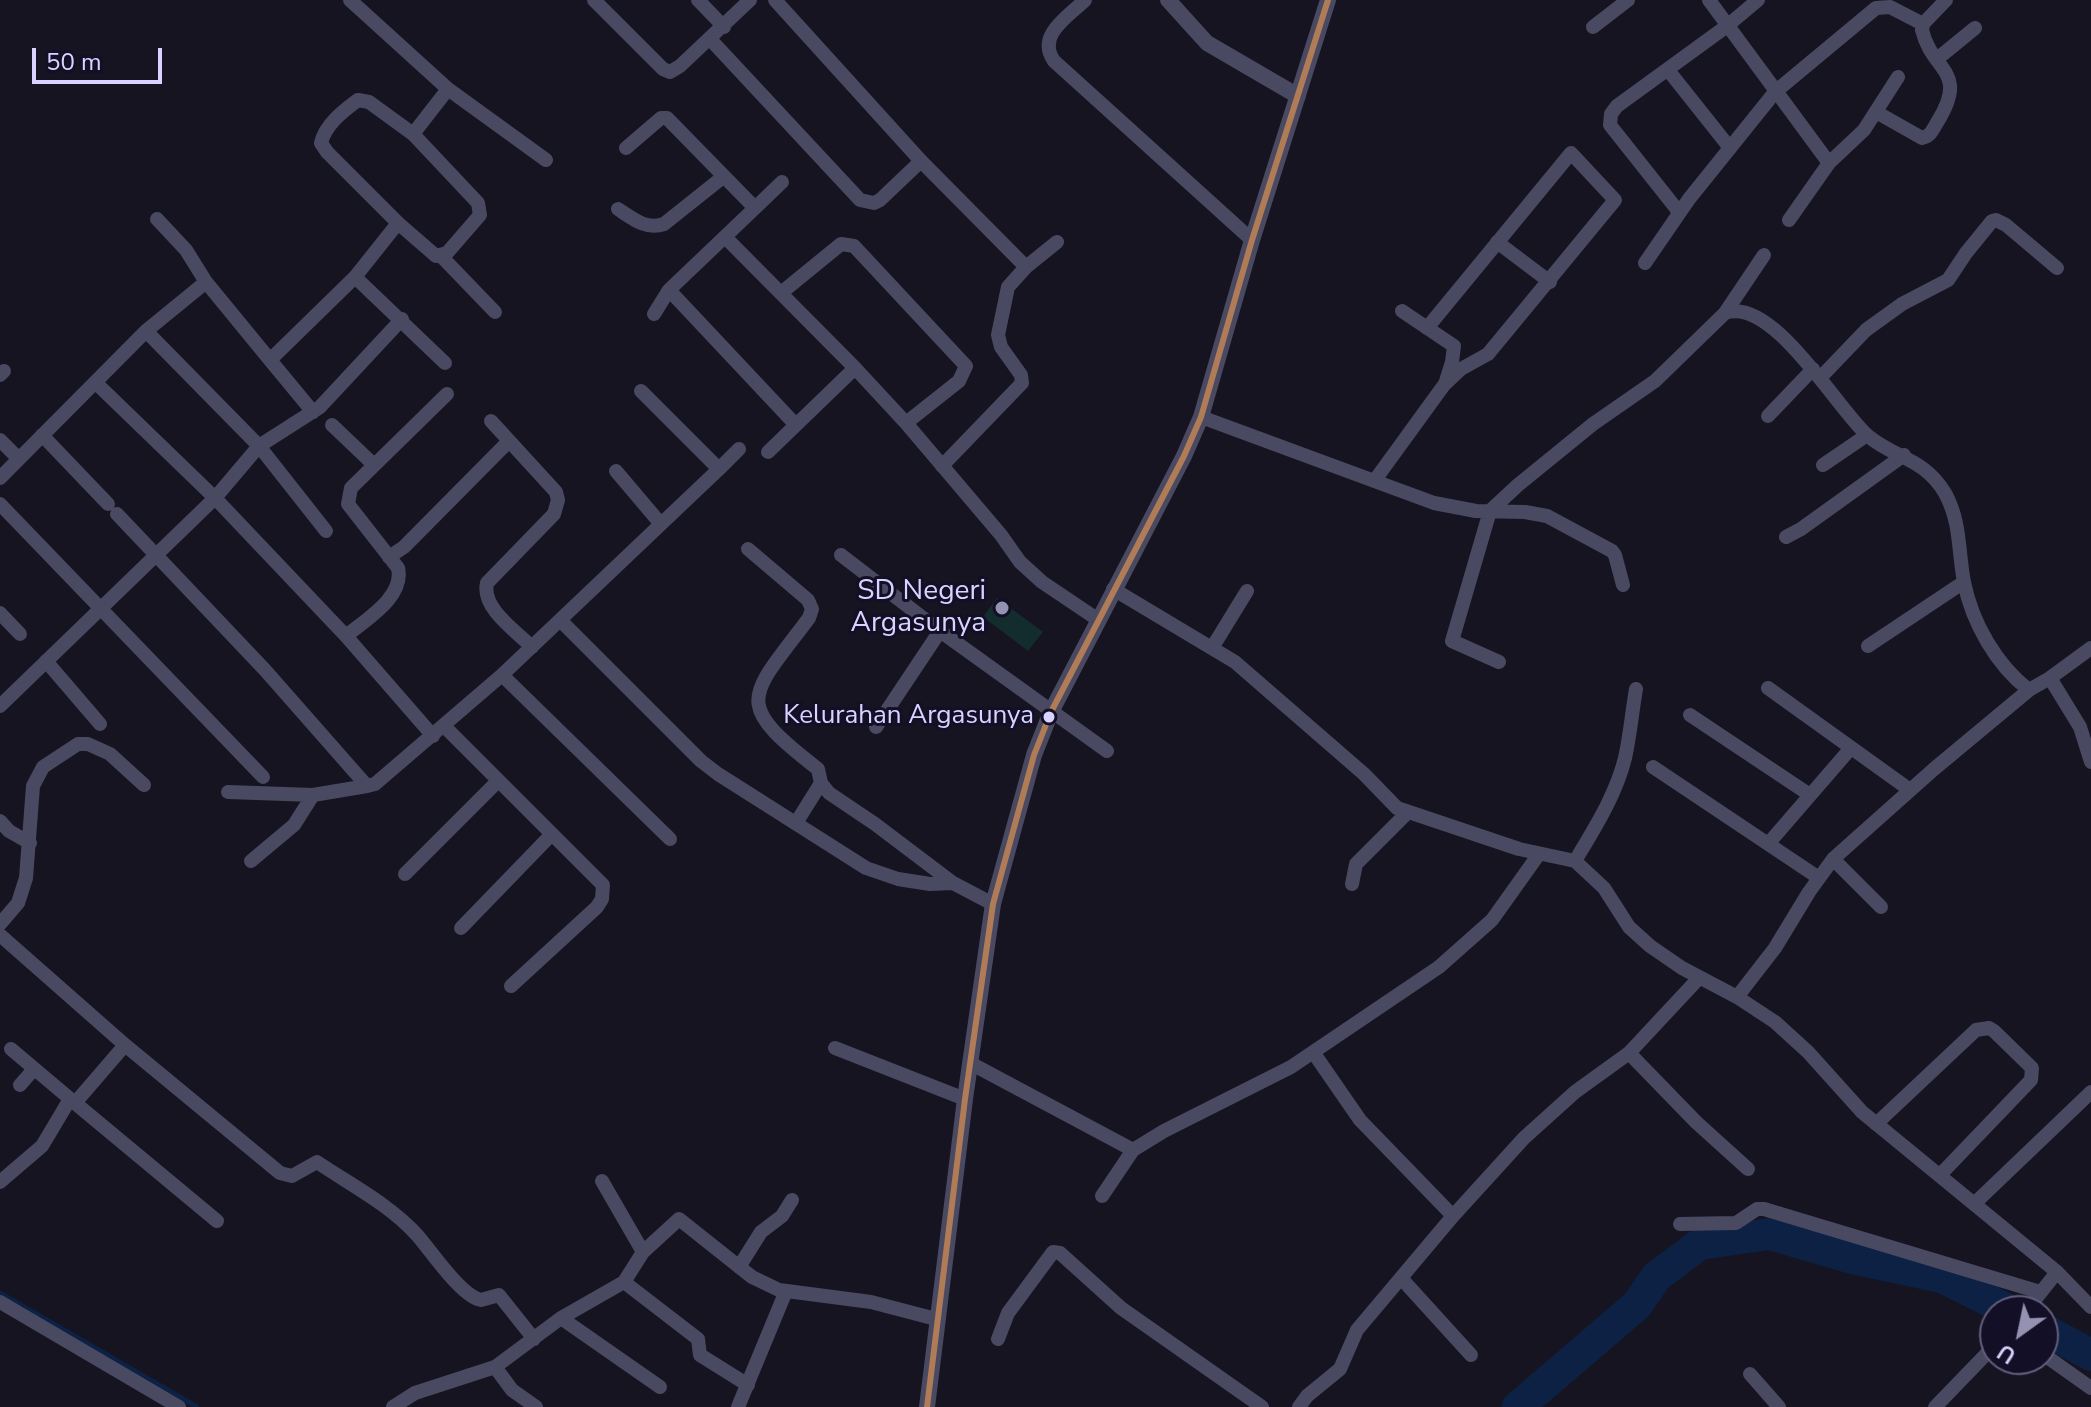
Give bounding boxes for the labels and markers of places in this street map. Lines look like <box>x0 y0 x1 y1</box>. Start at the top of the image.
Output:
place label: SD Negeri Argasunya <box>851 575 986 641</box>
marker: SD Negeri Argasunya <box>993 599 1011 617</box>
place label: Kelurahan Argasunya <box>783 701 1034 733</box>
marker: Kelurahan Argasunya <box>1041 709 1057 725</box>

